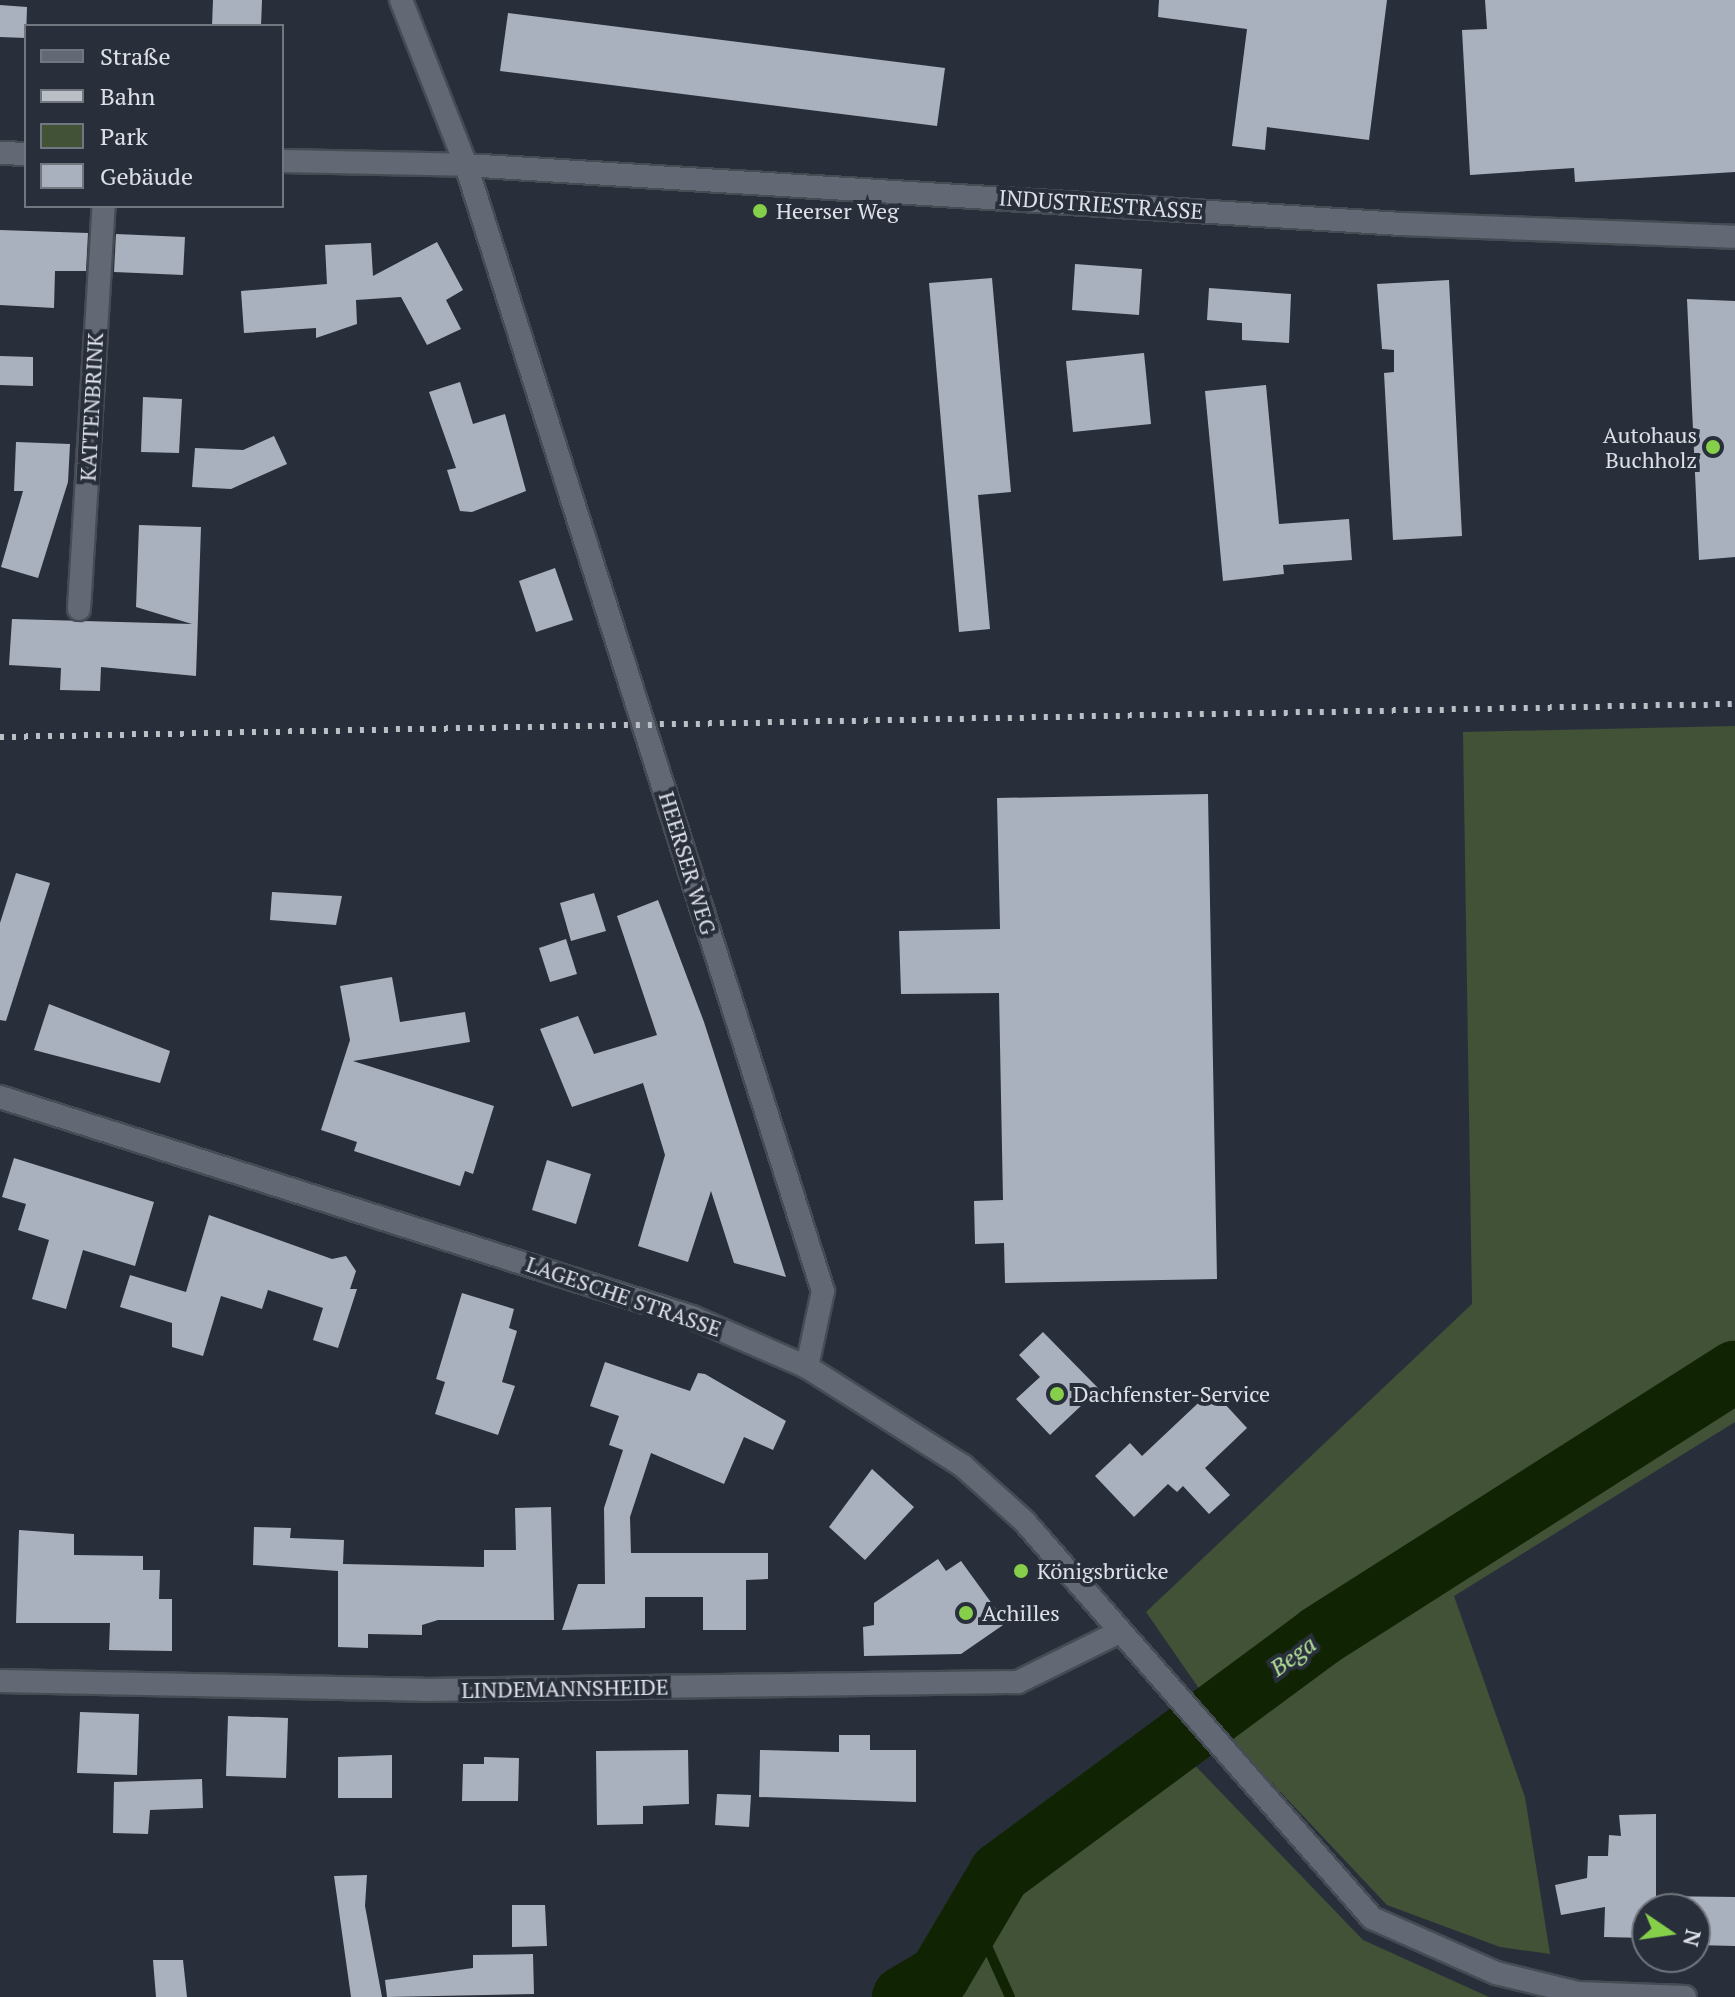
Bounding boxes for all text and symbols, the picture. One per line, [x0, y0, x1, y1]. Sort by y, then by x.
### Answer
legend [24, 24, 284, 208]
text: Straße [100, 40, 171, 72]
text: Bahn [100, 80, 155, 112]
text: Park [100, 120, 148, 152]
text: Gebäude [100, 160, 193, 192]
street label: INDUSTRIESTRASSE [998, 184, 1204, 224]
place label: Heerser Weg [776, 198, 899, 224]
marker: Heerser Weg [751, 202, 769, 220]
street label: KATTENBRINK [74, 332, 108, 482]
place label: Autohaus Buchholz [1603, 421, 1697, 472]
marker: Autohaus Buchholz [1704, 438, 1722, 456]
street label: HEERSER WEG [654, 788, 722, 938]
street label: LAGESCHE STRASSE [523, 1250, 725, 1342]
place label: Dachfenster-Service [1073, 1381, 1270, 1407]
marker: Dachfenster-Service [1048, 1385, 1066, 1403]
place label: Königsbrücke [1037, 1558, 1169, 1584]
marker: Königsbrücke [1012, 1562, 1030, 1580]
place label: Achilles [982, 1600, 1060, 1626]
marker: Achilles [957, 1604, 975, 1622]
water label: Bega [1264, 1630, 1322, 1682]
street label: LINDEMANNSHEIDE [461, 1673, 669, 1703]
north arrow [1631, 1893, 1711, 1973]
text: N [1677, 1927, 1709, 1949]

